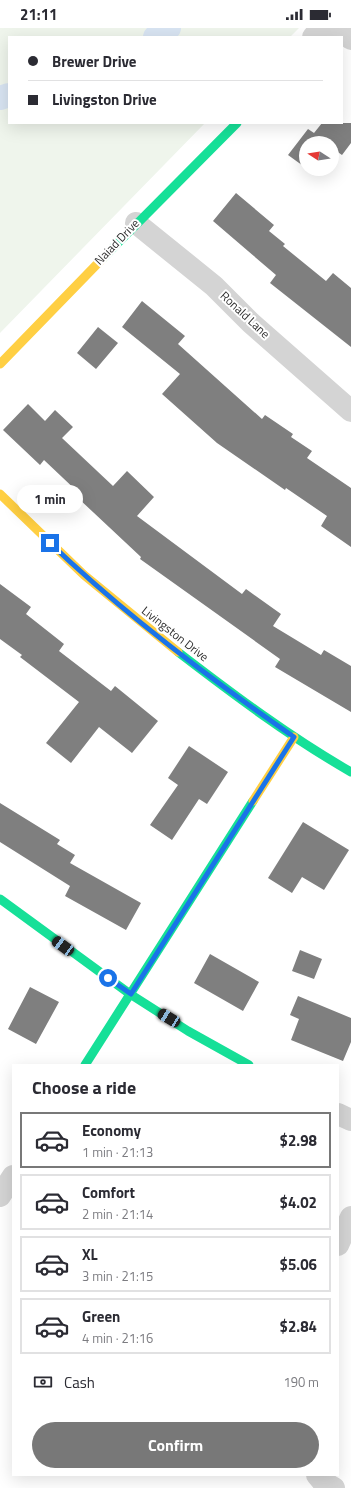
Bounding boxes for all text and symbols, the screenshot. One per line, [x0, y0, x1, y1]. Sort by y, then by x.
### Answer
text: 21:11 [20, 3, 57, 26]
text: Brewer Drive [52, 50, 137, 73]
text: Livingston Drive [52, 88, 157, 111]
north arrow [299, 136, 339, 176]
map controls [299, 136, 339, 176]
street label: Naiad Drive [90, 214, 144, 269]
street label: Ronald Lane [216, 287, 275, 343]
callout: 1 min [17, 485, 83, 513]
text: 1 min [34, 489, 66, 509]
route end [41, 534, 59, 552]
street label: Livingston Drive [138, 601, 213, 666]
car [50, 934, 76, 958]
route start [99, 969, 117, 987]
car [156, 1007, 182, 1029]
text: Choose a ride [32, 1074, 136, 1101]
text: Economy [82, 1119, 141, 1142]
icon: car [34, 1122, 70, 1158]
text: $2.98 [280, 1129, 317, 1152]
text: 1 min · 21:13 [82, 1142, 153, 1162]
text: Comfort [82, 1181, 135, 1204]
icon: car [34, 1184, 70, 1220]
text: $4.02 [280, 1191, 317, 1214]
text: 2 min · 21:14 [82, 1204, 153, 1224]
text: XL [82, 1243, 98, 1266]
icon: car [34, 1246, 70, 1282]
text: $5.06 [280, 1253, 317, 1276]
text: 3 min · 21:15 [82, 1266, 153, 1286]
text: Green [82, 1305, 120, 1328]
icon: car [34, 1308, 70, 1344]
text: $2.84 [280, 1315, 317, 1338]
text: 4 min · 21:16 [82, 1328, 153, 1348]
icon: cash [32, 1371, 54, 1393]
text: Cash [64, 1371, 95, 1394]
text: 190 m [283, 1372, 319, 1392]
button: Confirm [32, 1422, 319, 1468]

